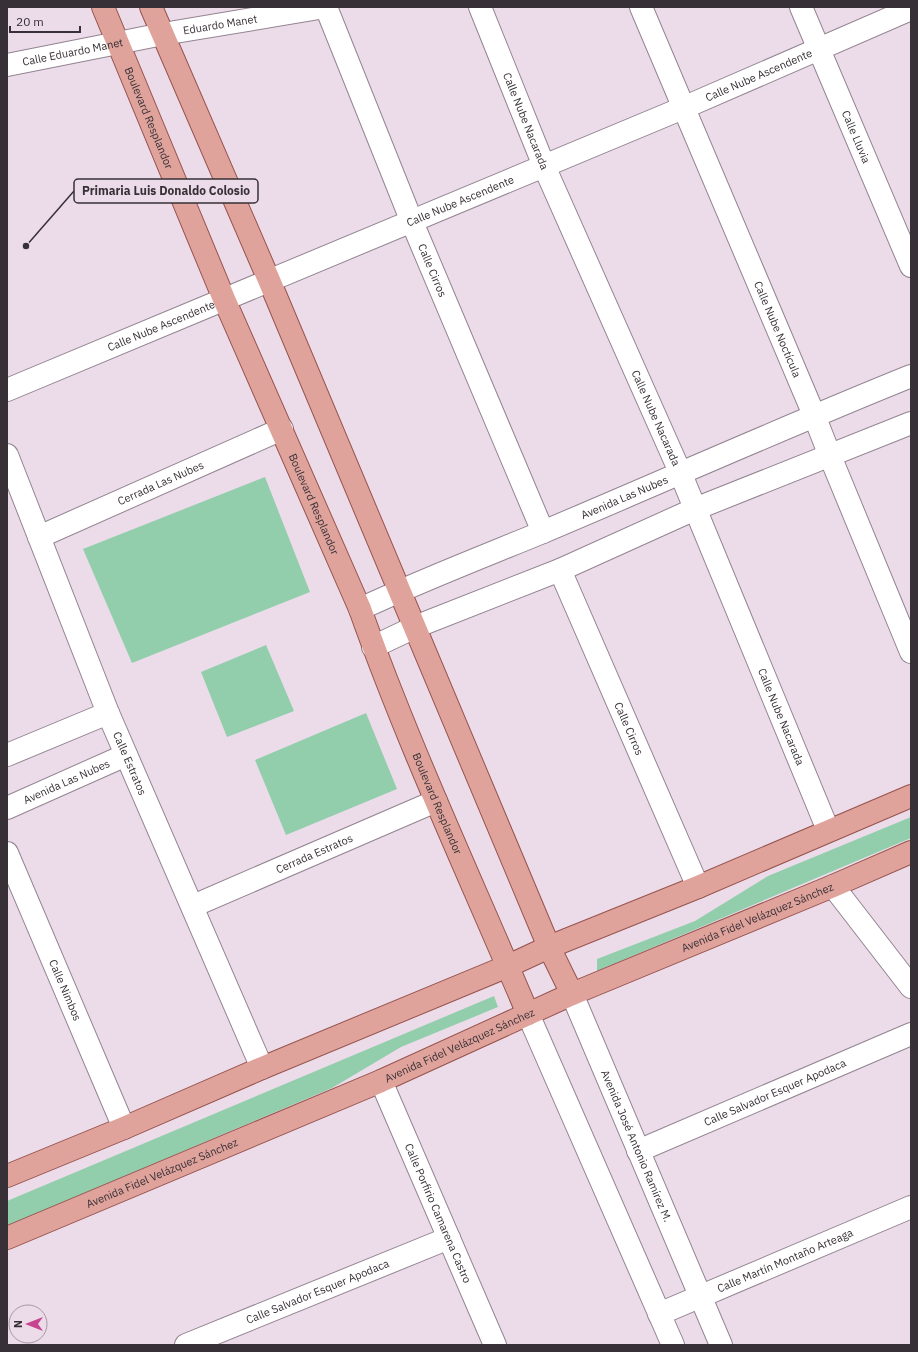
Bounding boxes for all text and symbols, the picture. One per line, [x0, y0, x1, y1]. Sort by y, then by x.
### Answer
scale bar [10, 8, 80, 34]
street label: Eduardo Manet [182, 11, 258, 38]
text: 20 m [16, 14, 44, 29]
street label: Calle Eduardo Manet [21, 35, 124, 69]
street label: Calle Nube Ascendente [703, 46, 814, 104]
street label: Boulevard Resplandor [122, 65, 176, 171]
street label: Calle Nube Nacarada [500, 70, 552, 172]
street label: Calle Lluvia [839, 108, 874, 165]
street label: Calle Nube Ascendente [404, 172, 516, 230]
callout: Primaria Luis Donaldo Colosio [74, 179, 258, 203]
text: Primaria Luis Donaldo Colosio [82, 183, 250, 198]
street label: Calle Cirros [415, 242, 450, 299]
street label: Calle Nube Noctícula [751, 279, 804, 380]
street label: Calle Nube Ascendente [105, 297, 217, 354]
street label: Calle Nube Nacarada [628, 368, 683, 468]
street label: Boulevard Resplandor [286, 451, 342, 557]
street label: Cerrada Las Nubes [115, 458, 206, 508]
street label: Avenida Las Nubes [579, 472, 670, 522]
street label: Calle Nube Nacarada [755, 666, 807, 767]
street label: Calle Cirros [611, 700, 647, 757]
street label: Calle Estratos [110, 729, 150, 797]
street label: Boulevard Resplandor [410, 751, 465, 857]
street label: Avenida Las Nubes [21, 756, 112, 807]
street label: Cerrada Estratos [274, 831, 355, 876]
street label: Avenida Fidel Velázquez Sánchez [679, 880, 835, 955]
street label: Calle Nimbos [46, 957, 85, 1023]
street label: Avenida Fidel Velázquez Sánchez [382, 1005, 537, 1085]
street label: Calle Salvador Esquer Apodaca [702, 1056, 848, 1129]
street label: Avenida José Antonio Ramírez M. [598, 1068, 675, 1224]
street label: Avenida Fidel Velázquez Sánchez [84, 1135, 240, 1211]
street label: Calle Porfirio Camarena Castro [402, 1141, 474, 1285]
street label: Calle Martín Montaño Arteaga [715, 1225, 855, 1296]
street label: Calle Salvador Esquer Apodaca [244, 1256, 391, 1327]
north arrow [8, 1304, 48, 1344]
text: N [11, 1320, 25, 1328]

